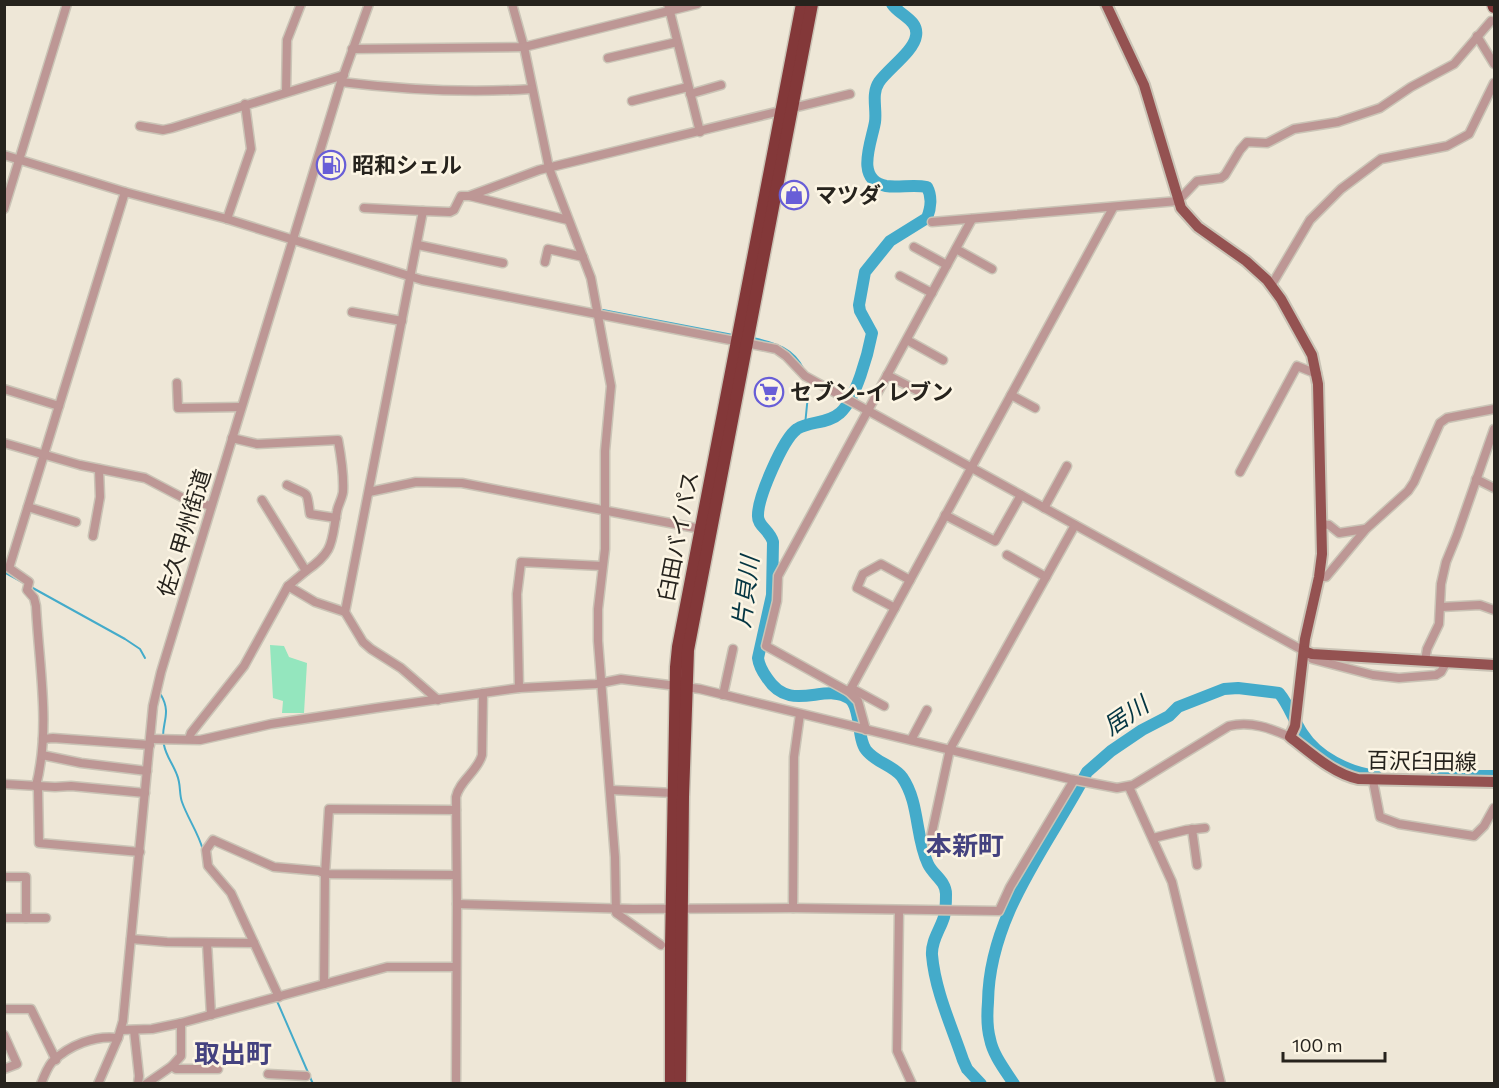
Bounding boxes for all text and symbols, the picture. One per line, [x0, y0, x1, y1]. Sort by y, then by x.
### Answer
fuel station icon: 昭和シェル [315, 149, 347, 181]
place label: 昭和シェル [352, 151, 462, 178]
shop icon: マツダ [778, 179, 810, 211]
place label: マツダ [815, 181, 881, 208]
supermarket icon: セブン-イレブン [753, 376, 785, 408]
place label: セブン-イレブン [790, 378, 953, 405]
street label: 佐久甲州街道 [151, 466, 216, 600]
street label: 臼田バイパス [652, 469, 703, 603]
water label: 片貝川 [726, 551, 764, 629]
water label: 居川 [1097, 688, 1156, 740]
street label: 百沢臼田線 [1367, 746, 1477, 775]
district label: 本新町 [926, 829, 1004, 860]
scale bar [1283, 1025, 1385, 1063]
text: 100 m [1292, 1034, 1342, 1056]
district label: 取出町 [194, 1037, 272, 1068]

